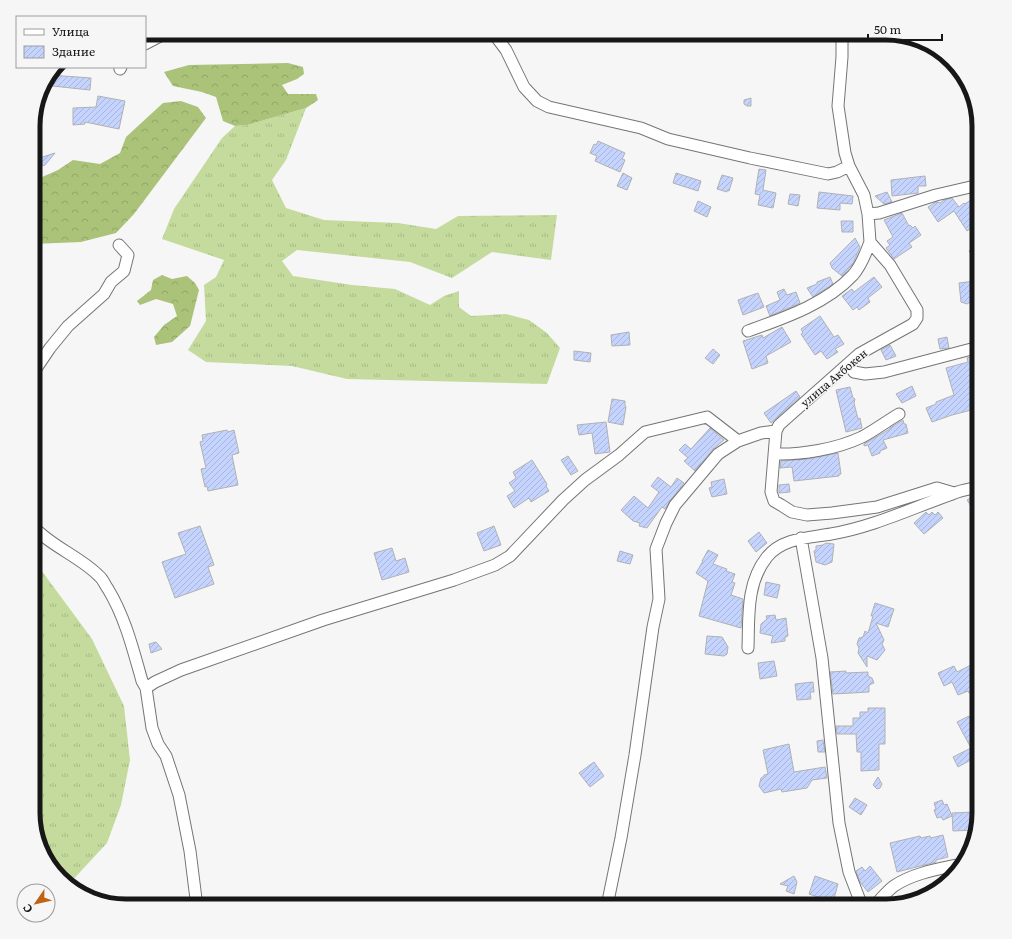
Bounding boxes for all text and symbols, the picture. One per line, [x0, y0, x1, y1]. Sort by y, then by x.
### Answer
legend [16, 16, 146, 68]
scale bar [868, 16, 942, 42]
text: 50 m [874, 20, 901, 38]
text: Улица [52, 22, 90, 40]
text: Здание [52, 42, 95, 60]
street label: улица Акбокен [797, 345, 870, 410]
north arrow [16, 883, 56, 923]
text: С [18, 901, 36, 917]

